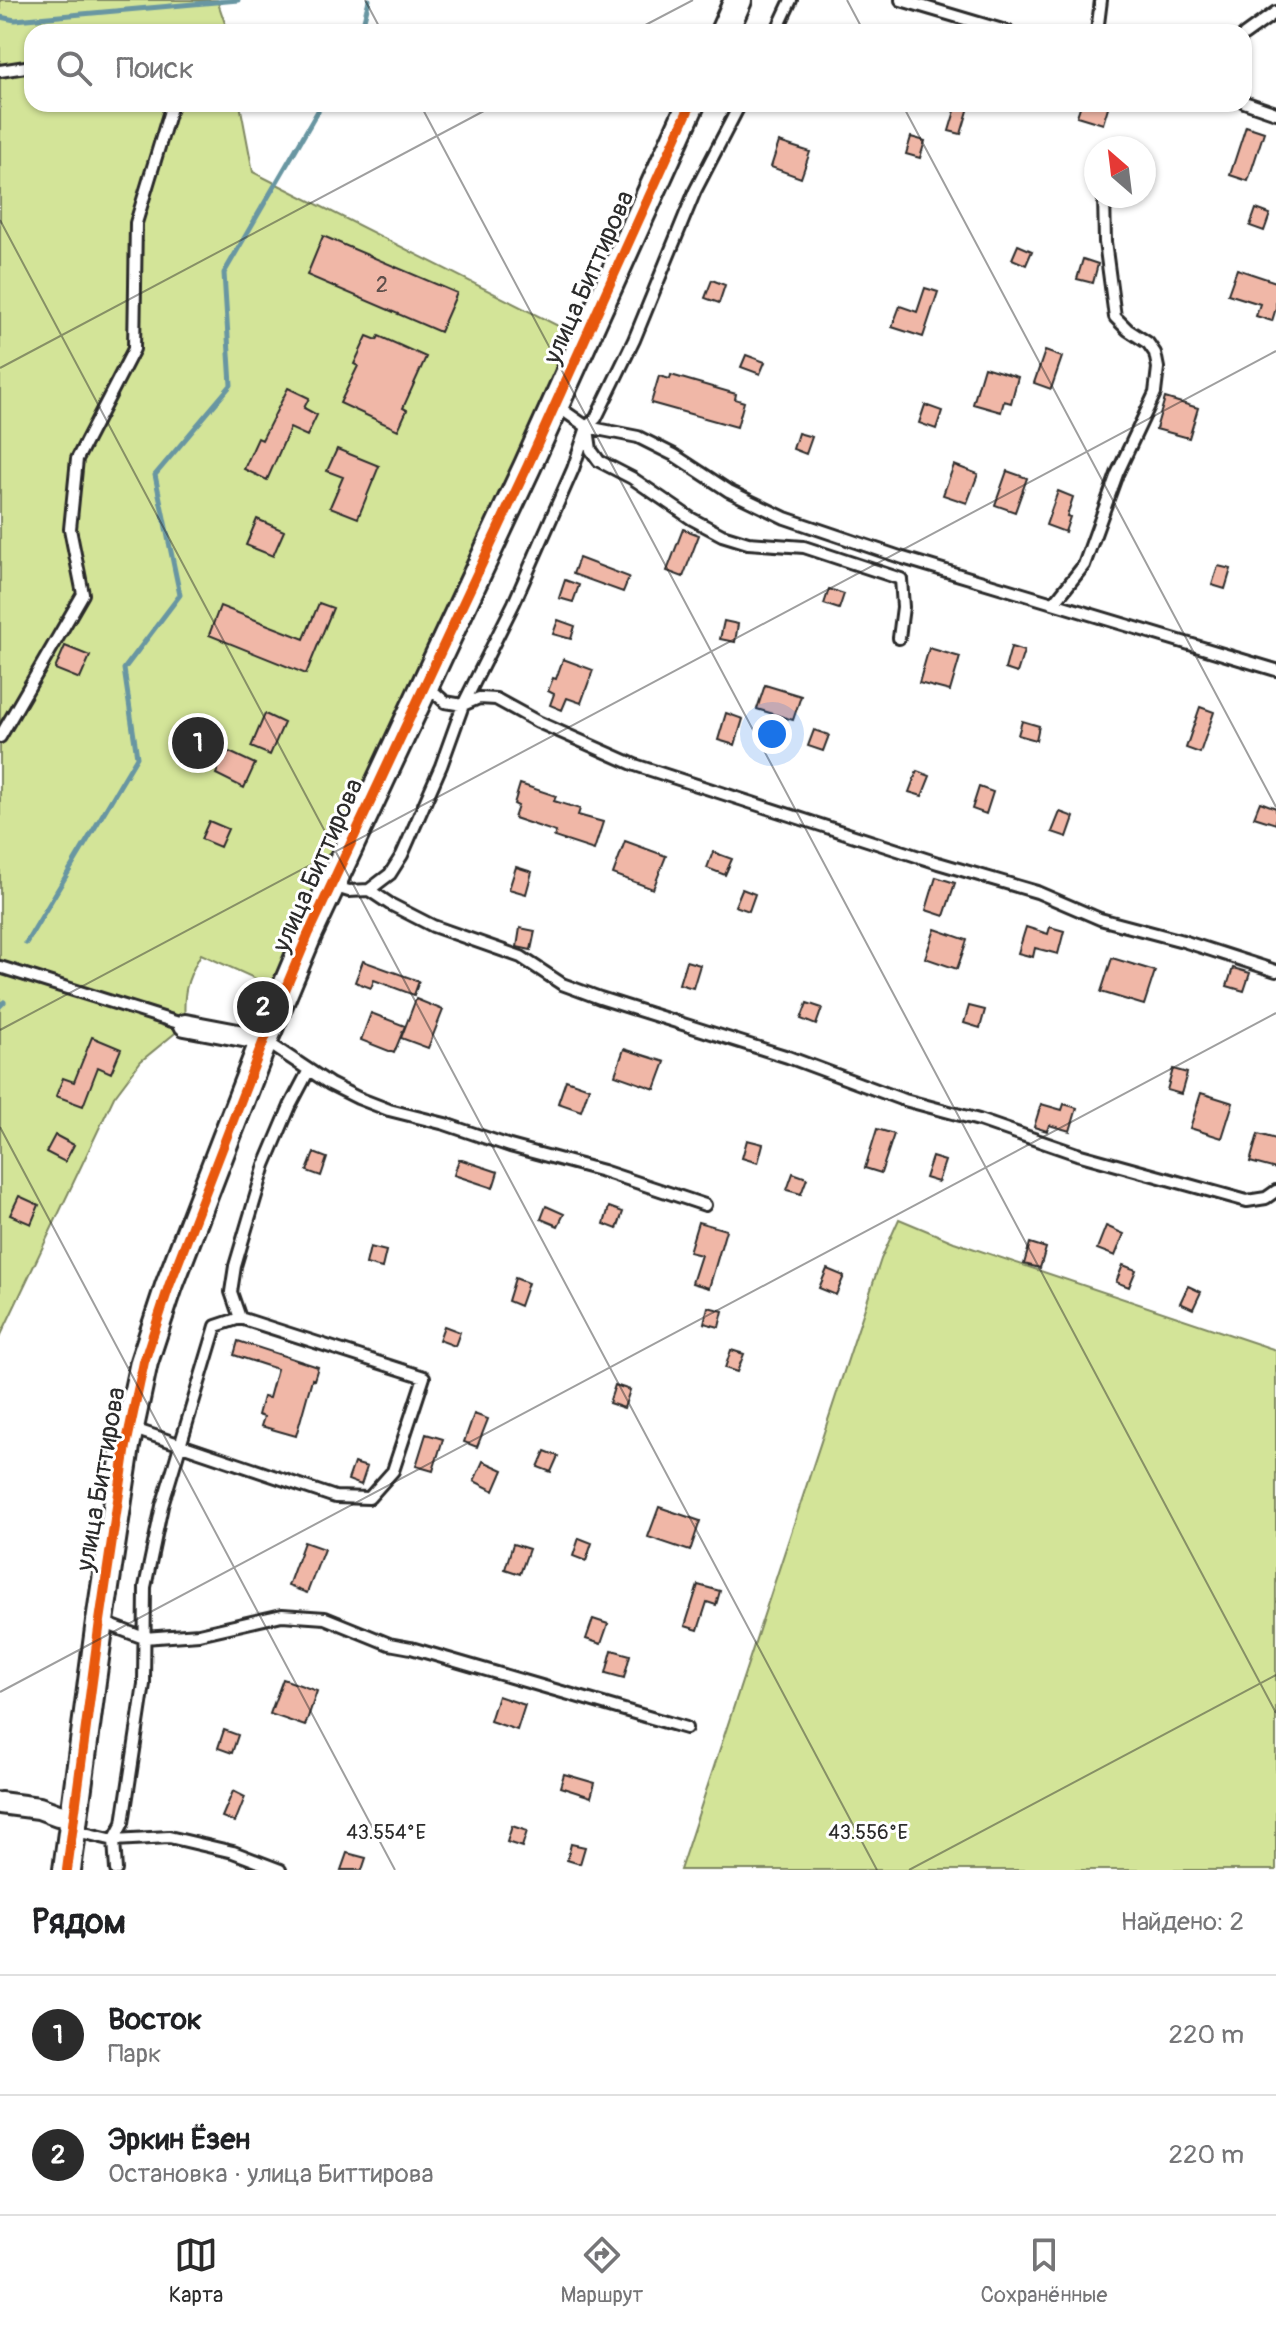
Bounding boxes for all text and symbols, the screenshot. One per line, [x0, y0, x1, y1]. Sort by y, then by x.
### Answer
search box [24, 24, 1252, 112]
icon: search [52, 46, 96, 90]
text: Поиск [116, 50, 194, 87]
north arrow [1084, 136, 1156, 208]
street label: улица Биттирова [536, 186, 641, 370]
house number: 2 [376, 271, 388, 299]
pin: 1 [172, 713, 224, 773]
your location [752, 714, 792, 754]
street label: улица Биттирова [265, 774, 370, 958]
pin: 2 [237, 977, 289, 1037]
street label: улица Биттирова [69, 1385, 133, 1575]
text: 43.554°E [346, 1820, 426, 1845]
text: 43.556°E [828, 1820, 908, 1845]
text: Рядом [32, 1901, 126, 1944]
text: Найдено: 2 [1120, 1906, 1244, 1938]
text: Восток [108, 2001, 202, 2038]
text: 1 [53, 2019, 63, 2051]
text: 220 m [1168, 2019, 1244, 2051]
text: Парк [108, 2038, 161, 2070]
text: Эркин Ёзен [108, 2121, 250, 2158]
text: 2 [51, 2139, 65, 2171]
text: 220 m [1168, 2139, 1244, 2171]
text: Остановка · улица Биттирова [108, 2158, 434, 2190]
tab: Карта [169, 2233, 223, 2309]
tab: Маршрут [560, 2233, 643, 2309]
tab: Сохранённые [981, 2233, 1107, 2309]

